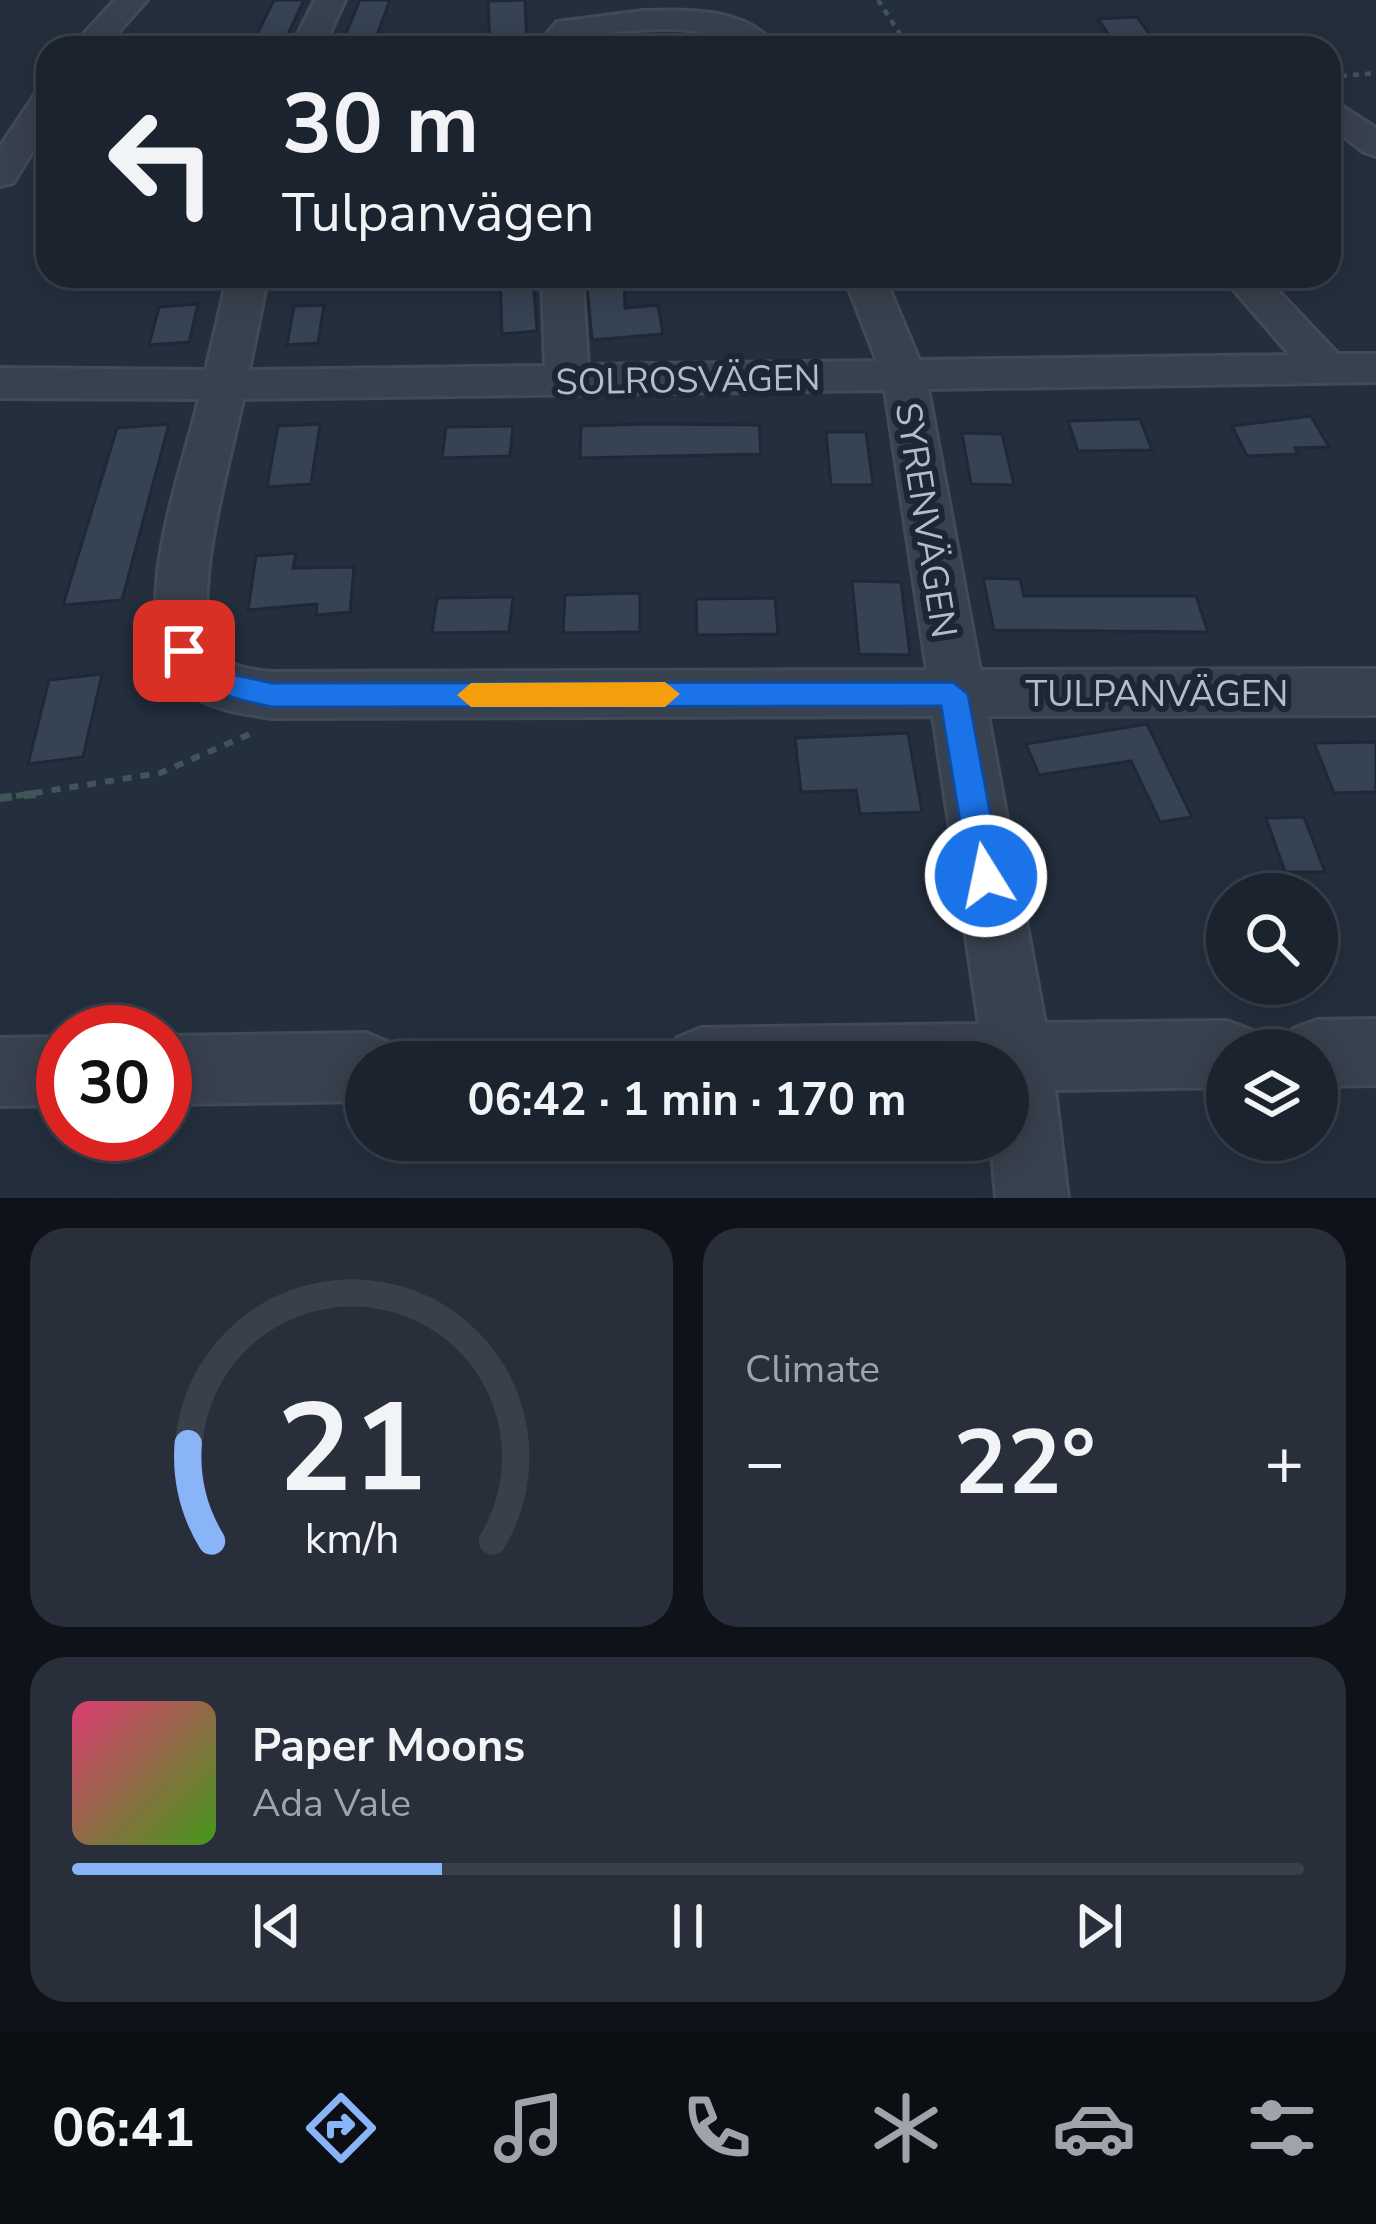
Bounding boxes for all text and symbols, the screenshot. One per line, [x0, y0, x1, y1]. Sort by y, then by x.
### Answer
text: 30 m [282, 67, 479, 182]
icon: left [84, 84, 240, 240]
text: Tulpanvägen [282, 176, 594, 250]
street label: SOLROSVÄGEN [555, 354, 821, 407]
street label: SYRENVÄGEN [883, 399, 968, 641]
pin [133, 600, 235, 702]
icon: arrive [151, 618, 217, 684]
street label: TULPANVÄGEN [1026, 670, 1288, 719]
position arrow [923, 813, 1049, 939]
map controls [1206, 873, 1338, 1161]
button: search [1206, 873, 1338, 1005]
speed limit sign: 30 [36, 1005, 192, 1161]
button: layers [1206, 1029, 1338, 1161]
text: 06:42 · 1 min · 170 m [467, 1070, 907, 1131]
text: Climate [745, 1343, 880, 1396]
text: 21 [277, 1364, 426, 1534]
text: 22° [953, 1402, 1096, 1525]
text: − [745, 1418, 785, 1508]
text: + [1264, 1418, 1304, 1508]
text: km/h [304, 1509, 399, 1567]
text: Paper Moons [252, 1716, 525, 1777]
text: Ada Vale [252, 1777, 411, 1830]
icon: previous [244, 1893, 310, 1959]
icon: pause [655, 1893, 721, 1959]
icon: next [1066, 1893, 1132, 1959]
icon: directions [299, 2086, 383, 2170]
icon: music [487, 2086, 571, 2170]
icon: phone [675, 2086, 759, 2170]
icon: climate [864, 2086, 948, 2170]
icon: car [1052, 2086, 1136, 2170]
icon: filters [1240, 2086, 1324, 2170]
text: 06:41 [52, 2091, 195, 2165]

